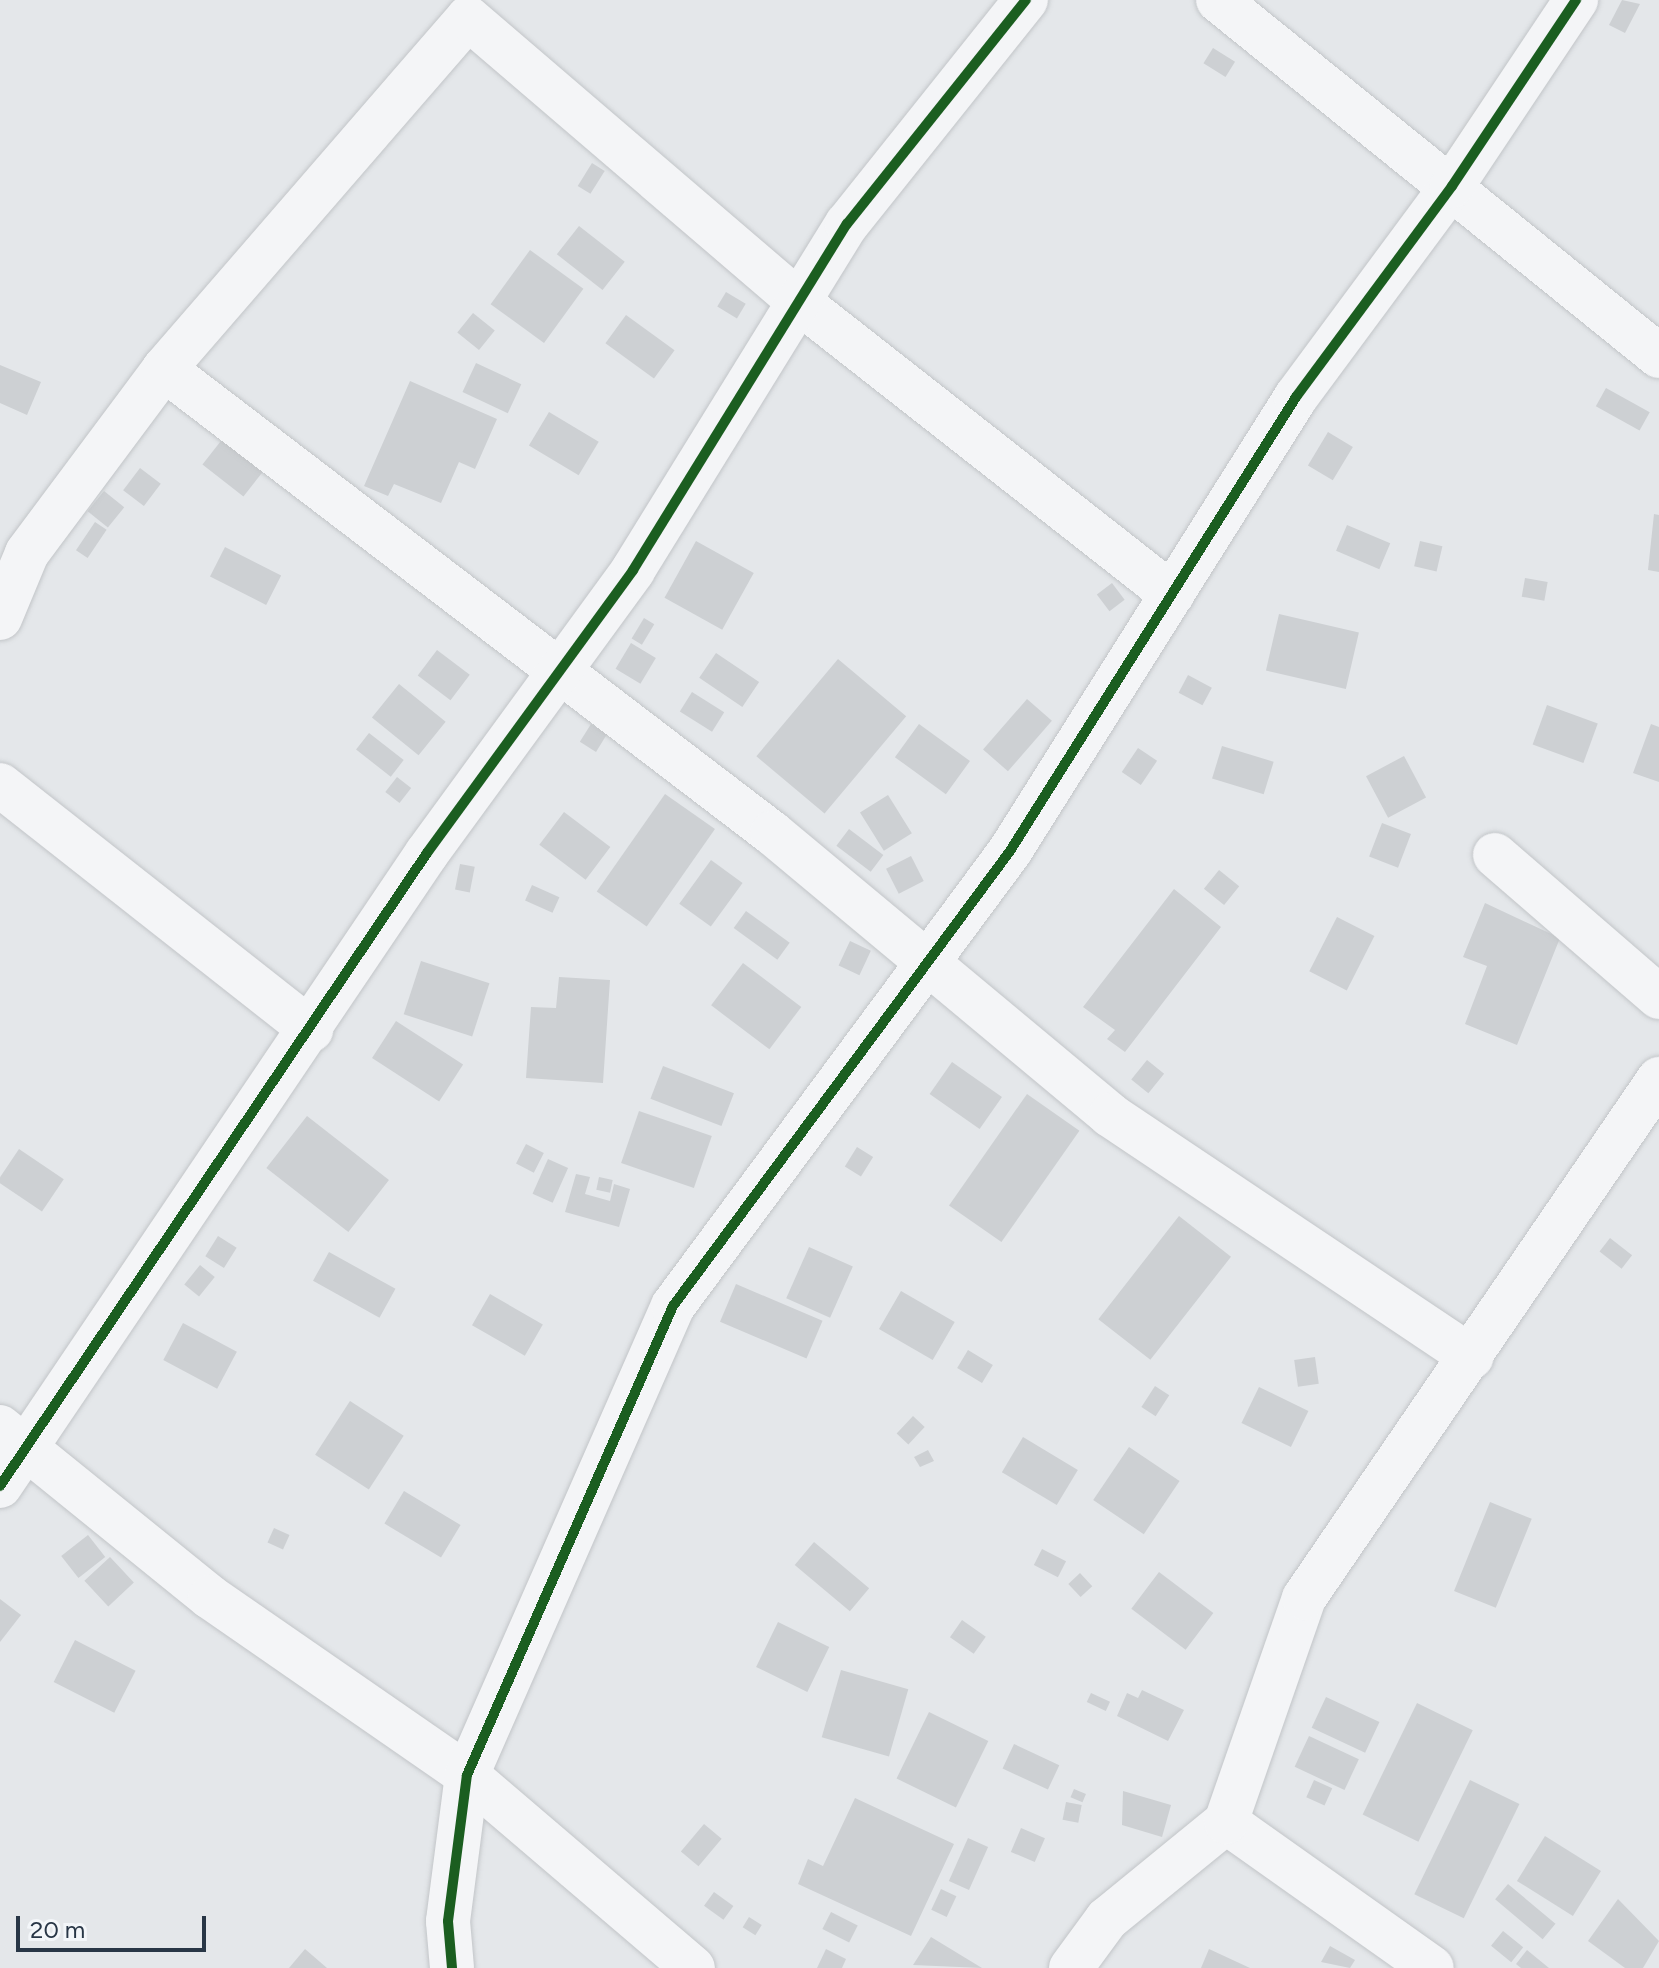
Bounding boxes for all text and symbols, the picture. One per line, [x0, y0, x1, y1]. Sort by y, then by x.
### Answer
scale bar [20, 1900, 210, 1950]
text: 20 m [30, 1915, 85, 1944]

